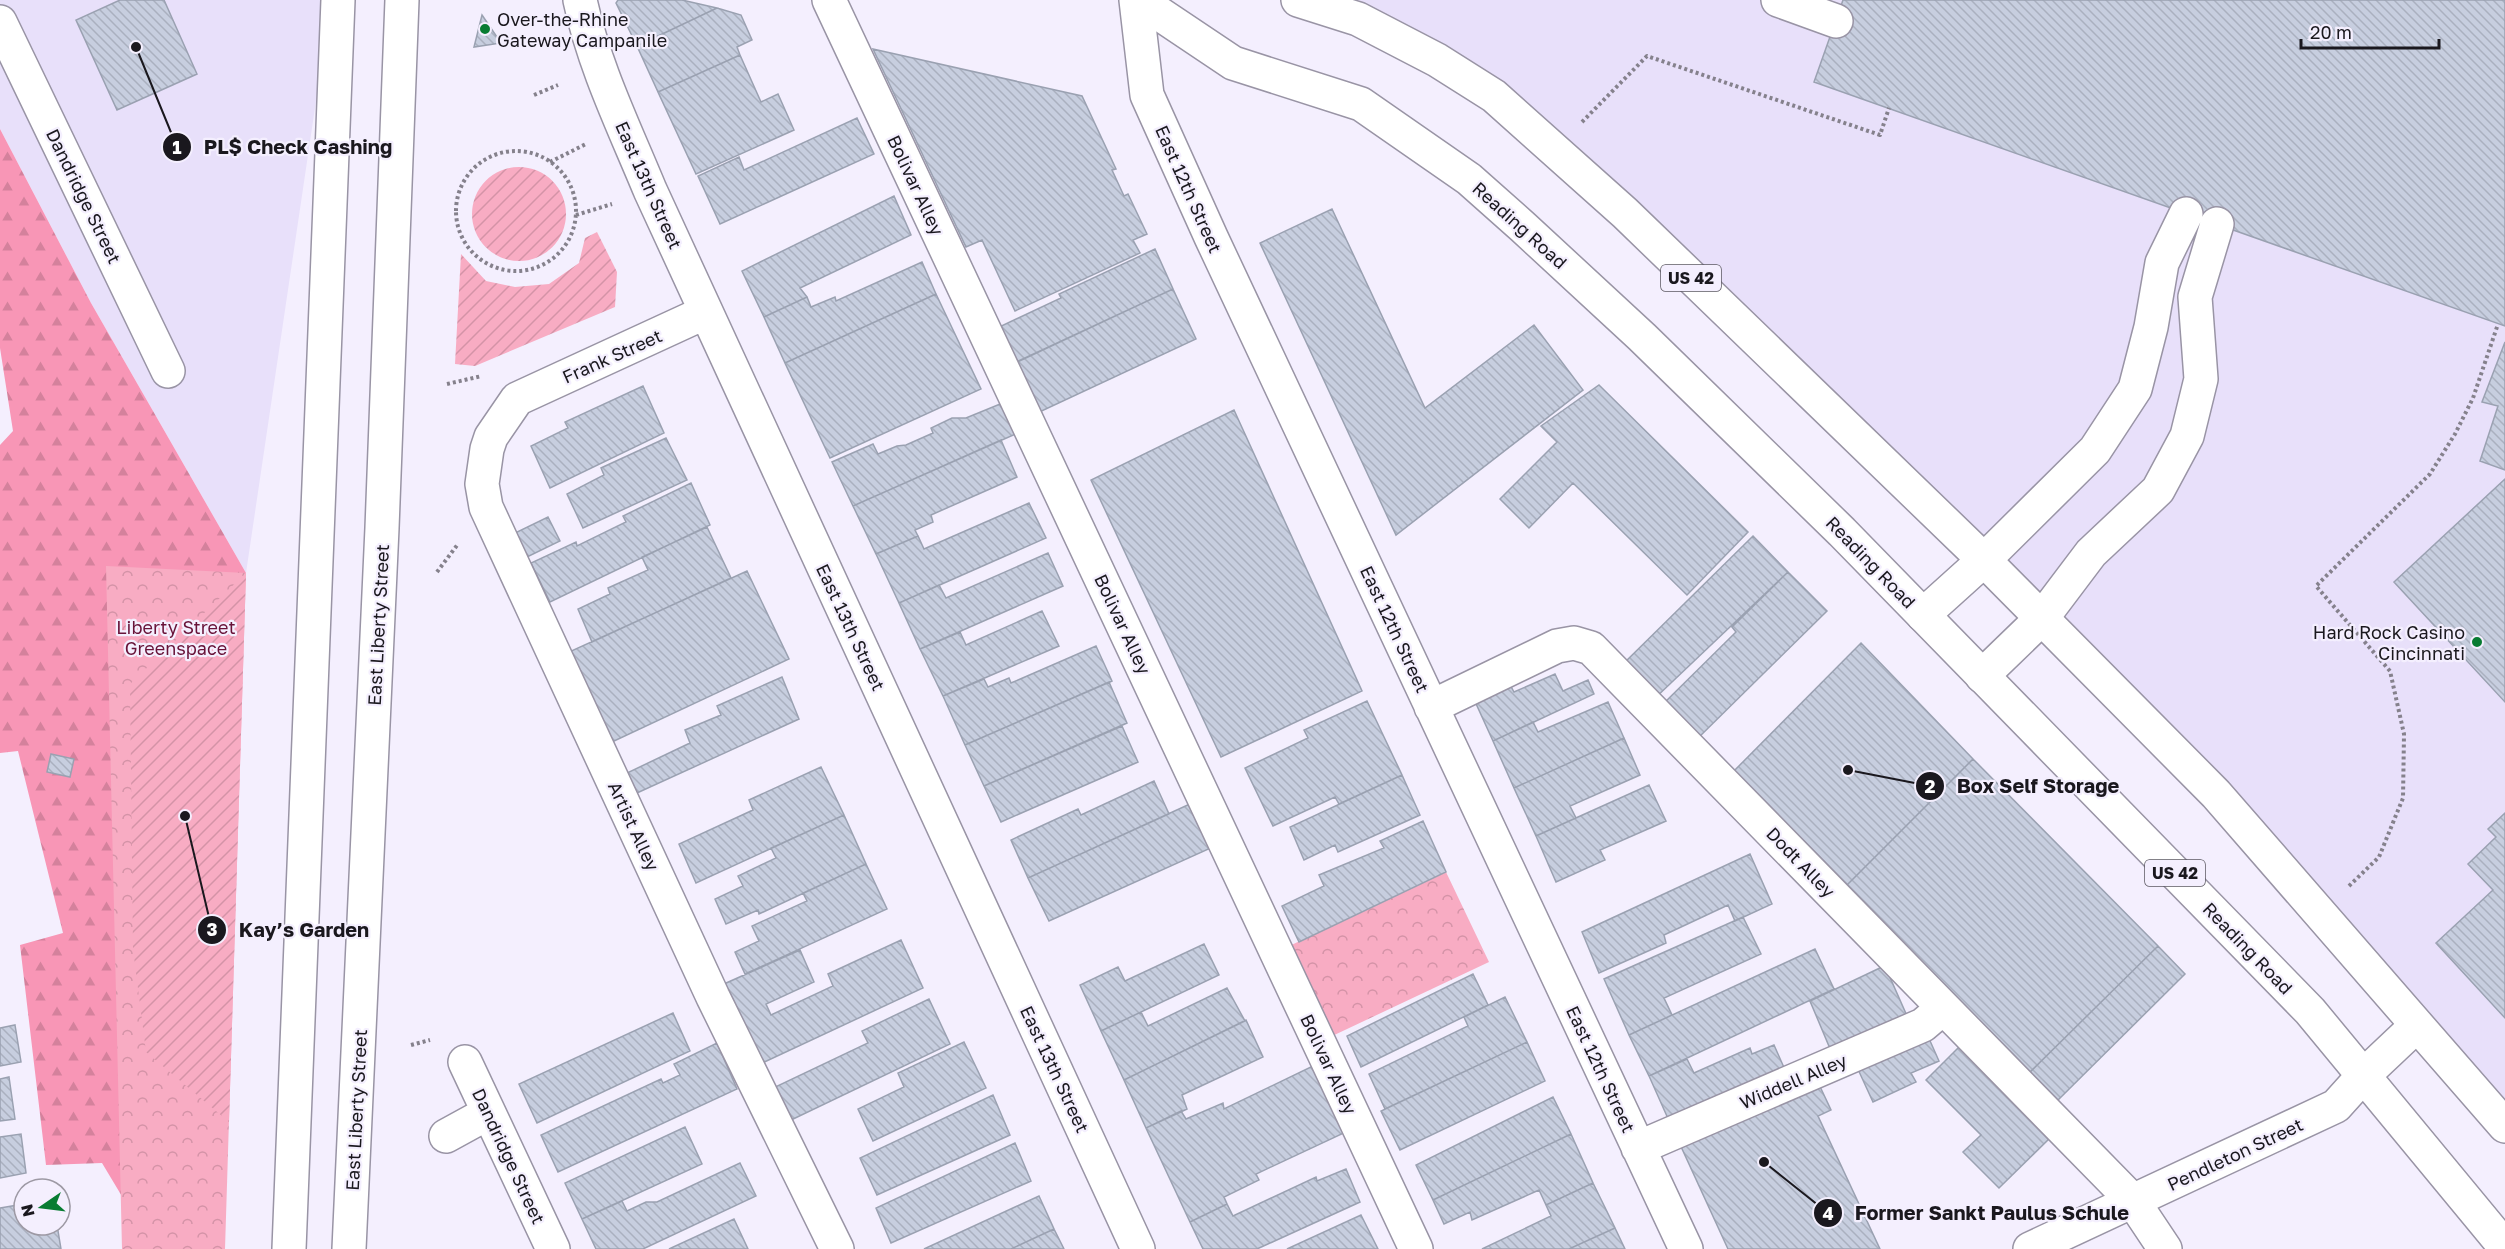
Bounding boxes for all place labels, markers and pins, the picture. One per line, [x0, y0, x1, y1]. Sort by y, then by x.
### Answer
place label: Over-the-Rhine Gateway Campanile [497, 8, 667, 51]
marker: Over-the-Rhine Gateway Campanile [478, 22, 492, 36]
callout: PL$ Check Cashing [162, 128, 404, 166]
place label: Hard Rock Casino Cincinnati [2313, 621, 2465, 664]
marker: Hard Rock Casino Cincinnati [2470, 635, 2484, 649]
callout: Box Self Storage [1915, 767, 2132, 805]
callout: Kay’s Garden [197, 911, 382, 949]
callout: Former Sankt Paulus Schule [1813, 1194, 2141, 1232]

